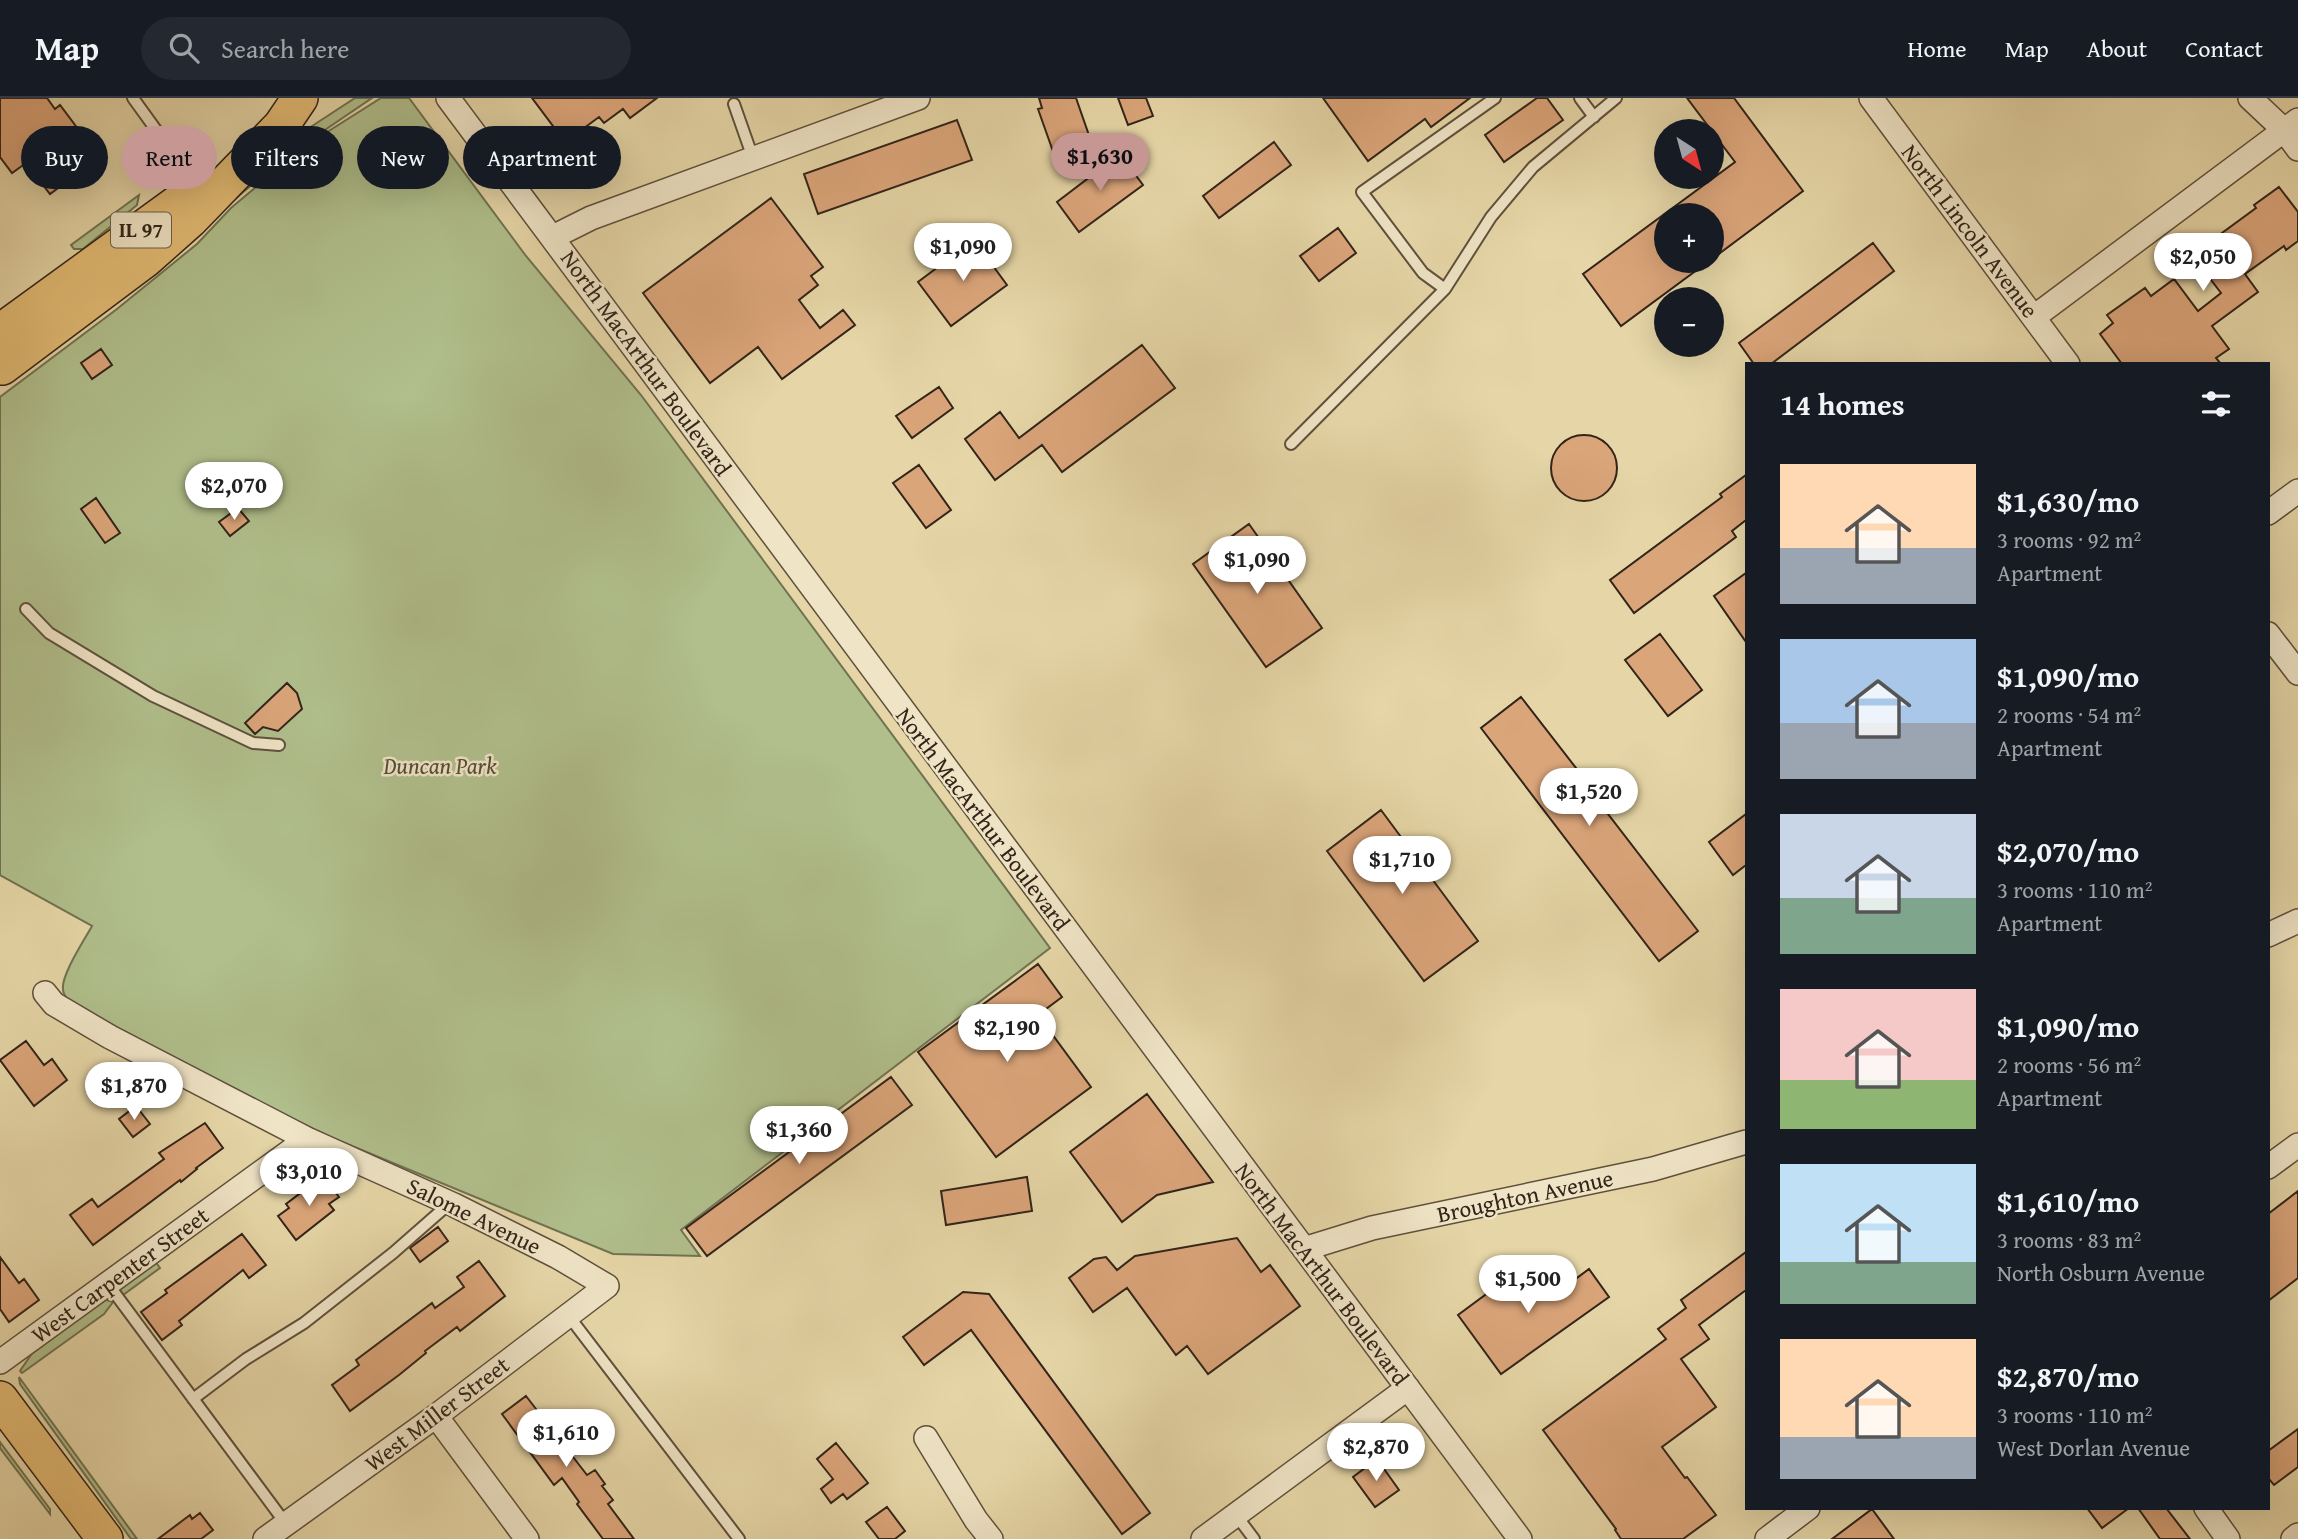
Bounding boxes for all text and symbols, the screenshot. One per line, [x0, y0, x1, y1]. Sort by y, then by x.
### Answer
search box [141, 17, 631, 80]
text: Map [35, 24, 99, 72]
icon: search [165, 29, 203, 67]
text: Search here [221, 29, 349, 68]
text: Home [1908, 31, 1967, 66]
text: Map [2005, 31, 2049, 66]
text: About [2087, 31, 2147, 66]
text: Contact [2185, 31, 2263, 66]
north arrow [1654, 119, 1724, 189]
map controls [1654, 119, 1724, 357]
chip: Buy [21, 126, 108, 189]
chip: Rent [122, 126, 217, 189]
chip: Filters [231, 126, 343, 189]
chip: New [357, 126, 449, 189]
chip: Apartment [463, 126, 621, 189]
pin: $1,630 [1043, 134, 1157, 193]
street label: North Lincoln Avenue [1894, 137, 2047, 324]
text: $1,630 [1067, 139, 1133, 172]
button: + [1654, 203, 1724, 273]
road number: IL 97 [111, 212, 171, 248]
pin: $1,090 [906, 223, 1020, 283]
text: $1,090 [930, 229, 996, 262]
pin: $2,050 [2146, 234, 2260, 293]
text: $2,050 [2170, 239, 2236, 272]
street label: North MacArthur Boulevard [553, 243, 740, 483]
button: − [1654, 287, 1724, 357]
text: 14 homes [1780, 382, 1905, 426]
icon: filters [2197, 385, 2235, 423]
pin: $2,070 [177, 462, 291, 522]
text: $2,070 [201, 468, 267, 501]
text: $1,630/mo [1997, 479, 2139, 523]
icon: home [1836, 492, 1920, 576]
text: 3 rooms · 92 m² [1997, 523, 2141, 556]
pin: $1,090 [1200, 536, 1314, 596]
text: $1,090 [1224, 542, 1290, 575]
text: Apartment [1997, 556, 2102, 589]
text: $1,090/mo [1997, 654, 2139, 698]
icon: home [1836, 667, 1920, 751]
text: 2 rooms · 54 m² [1997, 698, 2141, 731]
street label: North MacArthur Boulevard [888, 700, 1079, 938]
text: Apartment [1997, 731, 2102, 764]
park label: Duncan Park [382, 749, 497, 782]
pin: $1,520 [1532, 768, 1646, 828]
text: $1,520 [1556, 774, 1622, 807]
text: $2,070/mo [1997, 829, 2139, 873]
pin: $1,710 [1345, 836, 1459, 896]
text: $1,710 [1369, 842, 1435, 875]
icon: home [1836, 842, 1920, 926]
text: 3 rooms · 110 m² [1997, 873, 2152, 906]
text: Apartment [1997, 906, 2102, 939]
pin: $2,190 [950, 1004, 1064, 1064]
text: $1,090/mo [1997, 1004, 2139, 1048]
text: $2,190 [974, 1010, 1040, 1043]
icon: home [1836, 1017, 1920, 1101]
text: 2 rooms · 56 m² [1997, 1048, 2141, 1081]
pin: $1,870 [77, 1062, 191, 1122]
text: $1,870 [101, 1068, 167, 1101]
text: Apartment [1997, 1081, 2102, 1114]
pin: $1,360 [742, 1107, 856, 1166]
text: $1,360 [766, 1112, 832, 1145]
pin: $3,010 [252, 1148, 366, 1208]
text: $3,010 [276, 1154, 342, 1187]
street label: North MacArthur Boulevard [1227, 1155, 1418, 1393]
street label: Broughton Avenue [1434, 1161, 1616, 1230]
street label: Salome Avenue [402, 1169, 547, 1262]
text: $1,610/mo [1997, 1179, 2139, 1223]
icon: home [1836, 1192, 1920, 1276]
street label: West Carpenter Street [24, 1199, 215, 1350]
text: 3 rooms · 83 m² [1997, 1223, 2141, 1256]
pin: $1,500 [1471, 1256, 1585, 1315]
text: North Osburn Avenue [1997, 1256, 2205, 1289]
text: $1,500 [1495, 1261, 1561, 1294]
street label: West Miller Street [357, 1348, 516, 1479]
text: $2,870/mo [1997, 1354, 2139, 1398]
icon: home [1836, 1367, 1920, 1451]
text: 3 rooms · 110 m² [1997, 1398, 2152, 1431]
pin: $1,610 [509, 1410, 623, 1469]
text: $1,610 [533, 1415, 599, 1448]
pin: $2,870 [1319, 1424, 1433, 1483]
text: $2,870 [1343, 1429, 1409, 1462]
text: West Dorlan Avenue [1997, 1431, 2190, 1464]

